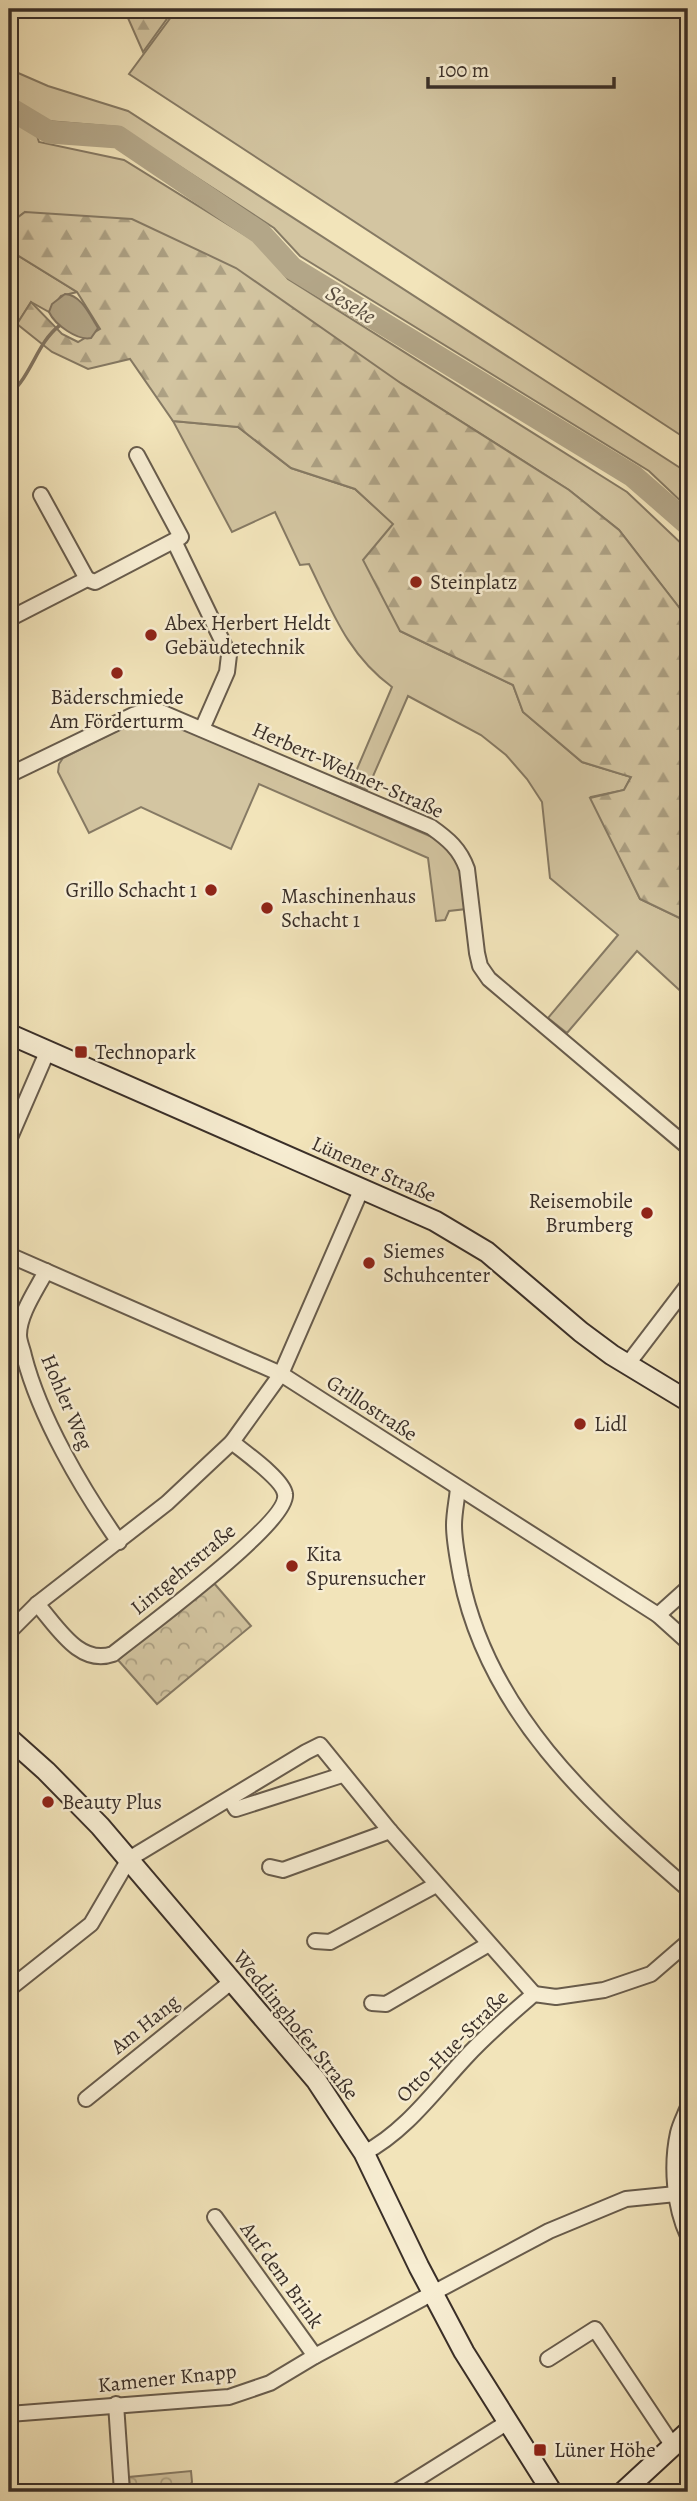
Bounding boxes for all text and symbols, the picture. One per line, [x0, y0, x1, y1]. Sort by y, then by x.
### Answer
scale bar [428, 46, 613, 90]
text: 100 m [438, 56, 489, 84]
water label: Seseke [320, 277, 382, 332]
place label: Steinplatz [430, 568, 518, 596]
marker: Steinplatz [408, 574, 424, 590]
place label: Abex Herbert Heldt Gebäudetechnik [164, 609, 331, 661]
marker: Abex Herbert Heldt Gebäudetechnik [143, 627, 159, 643]
marker: Bäderschmiede Am Förderturm [109, 665, 125, 681]
place label: Bäderschmiede Am Förderturm [49, 683, 184, 735]
street label: Herbert-Wehner-Straße [248, 715, 448, 825]
place label: Grillo Schacht 1 [66, 876, 197, 904]
marker: Grillo Schacht 1 [203, 882, 219, 898]
place label: Maschinenhaus Schacht 1 [281, 882, 416, 934]
marker: Maschinenhaus Schacht 1 [259, 900, 275, 916]
place label: Technopark [95, 1038, 197, 1066]
marker: Technopark [73, 1044, 89, 1060]
street label: Lünener Straße [307, 1129, 441, 1209]
place label: Reisemobile Brumberg [529, 1187, 633, 1239]
marker: Reisemobile Brumberg [639, 1205, 655, 1221]
place label: Siemes Schuhcenter [383, 1237, 490, 1289]
marker: Siemes Schuhcenter [361, 1255, 377, 1271]
street label: Hohler Weg [34, 1350, 100, 1455]
street label: Grillostraße [321, 1368, 423, 1448]
place label: Lidl [594, 1410, 627, 1438]
marker: Lidl [572, 1416, 588, 1432]
street label: Lintgehrstraße [125, 1517, 241, 1621]
place label: Kita Spurensucher [306, 1540, 426, 1592]
marker: Kita Spurensucher [284, 1558, 300, 1574]
place label: Beauty Plus [62, 1788, 162, 1816]
marker: Beauty Plus [40, 1794, 56, 1810]
street label: Weddinghofer Straße [226, 1943, 365, 2106]
street label: Otto-Hue-Straße [390, 1984, 514, 2108]
street label: Am Hang [104, 1987, 186, 2061]
street label: Auf dem Brink [233, 2215, 330, 2334]
street label: Kamener Knapp [96, 2357, 238, 2399]
place label: Lüner Höhe [554, 2436, 656, 2464]
marker: Lüner Höhe [532, 2442, 548, 2458]

